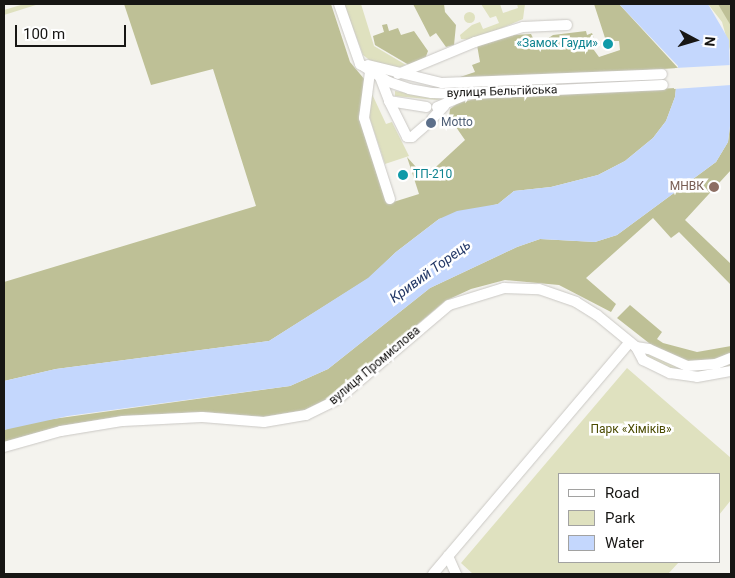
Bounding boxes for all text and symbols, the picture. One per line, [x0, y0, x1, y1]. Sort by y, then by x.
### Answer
scale bar [18, 15, 129, 47]
north arrow [670, 15, 720, 65]
text: 100 m [23, 25, 65, 43]
text: N [701, 36, 718, 47]
place label: «Замок Гауди» [516, 37, 598, 51]
marker: «Замок Гауди» [602, 38, 614, 50]
street label: вулиця Бельгійська [446, 83, 558, 101]
place label: Motto [441, 116, 473, 130]
marker: Motto [425, 117, 437, 129]
place label: ТП-210 [413, 168, 452, 182]
marker: ТП-210 [397, 169, 409, 181]
place label: МНВК [670, 180, 704, 194]
marker: МНВК [708, 181, 720, 193]
water label: Кривий Торець [386, 236, 474, 306]
street label: вулиця Промислова [327, 324, 423, 408]
park label: Парк «Хіміків» [590, 423, 672, 437]
legend [558, 473, 720, 563]
text: Road [605, 484, 639, 502]
text: Park [605, 509, 635, 527]
text: Water [605, 534, 644, 552]

